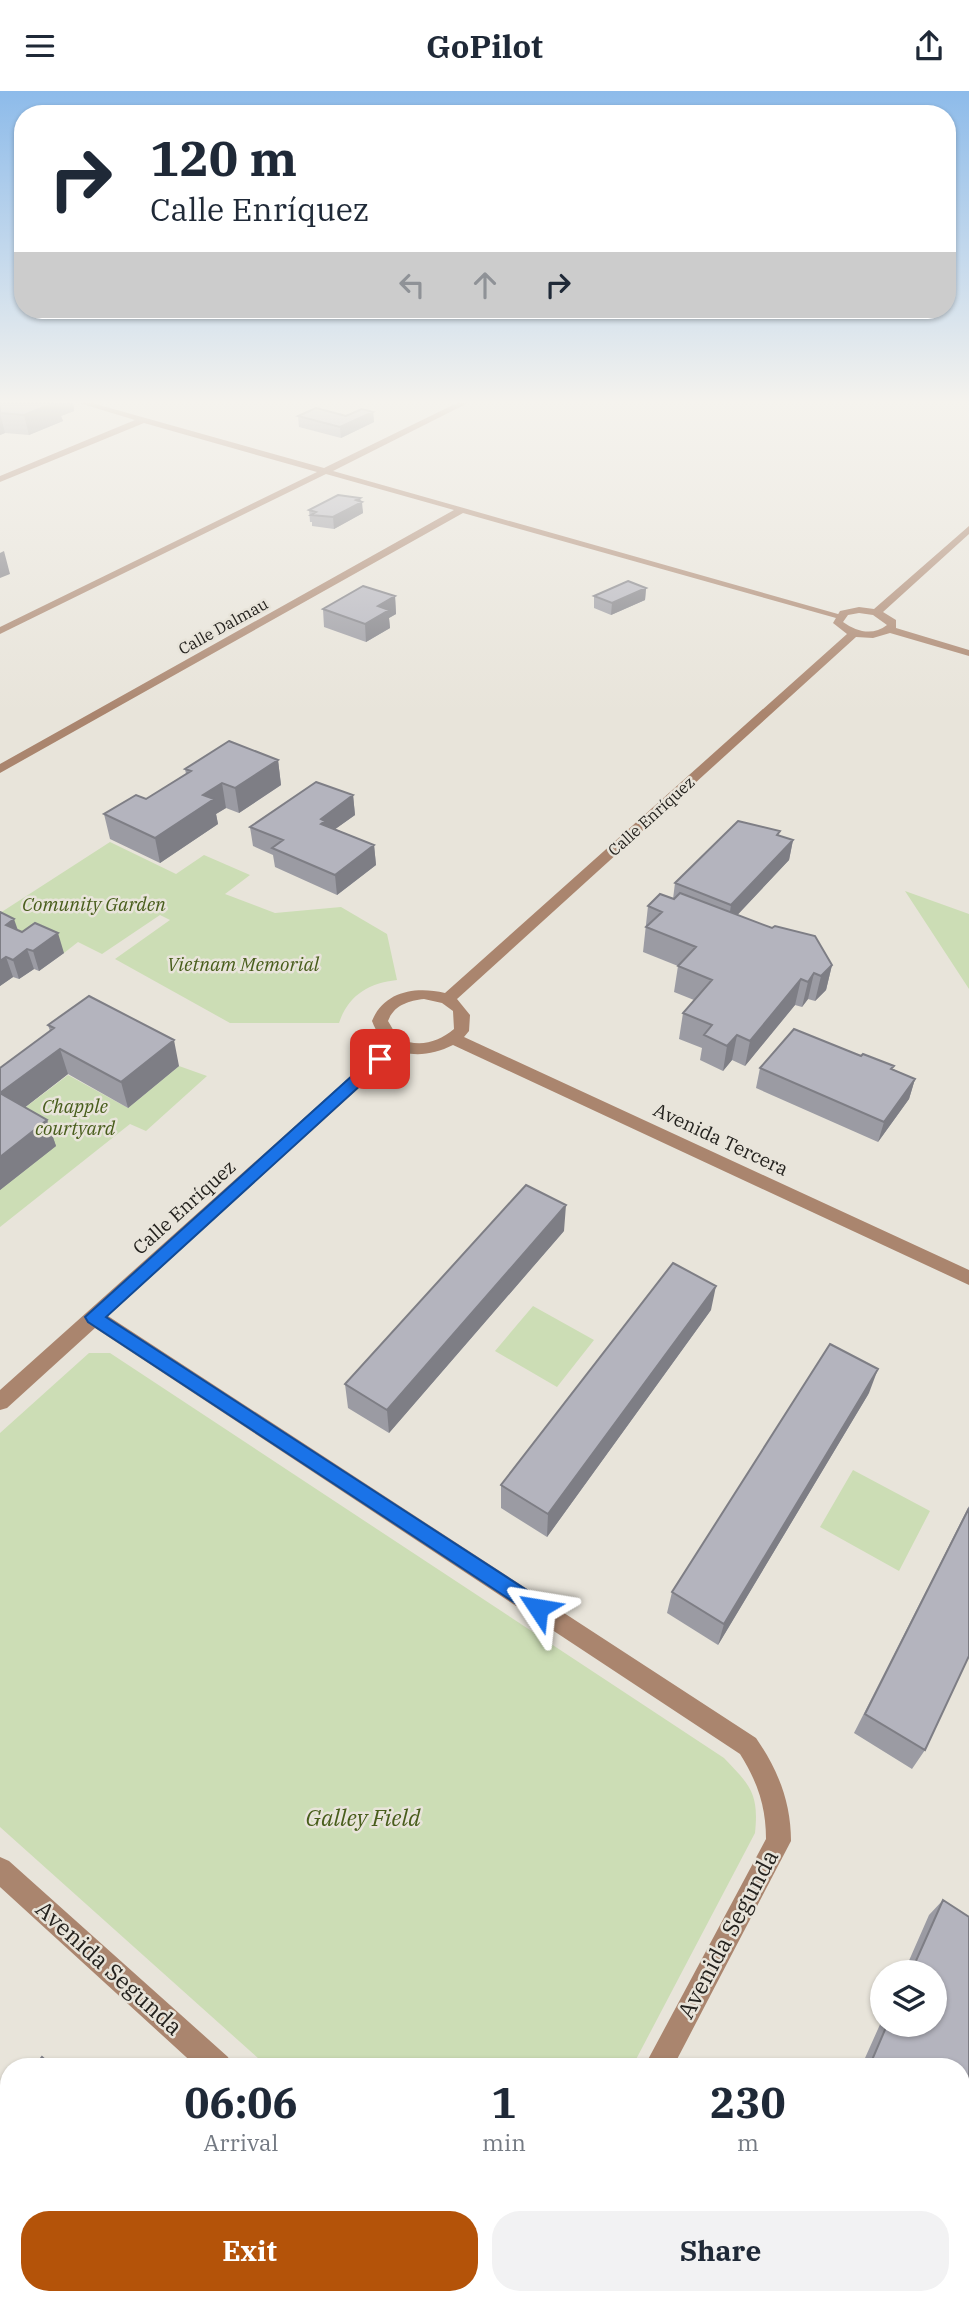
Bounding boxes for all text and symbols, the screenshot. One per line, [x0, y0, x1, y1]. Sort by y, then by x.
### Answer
text: GoPilot [426, 25, 543, 67]
icon: menu [21, 27, 59, 65]
icon: share [910, 27, 948, 65]
text: 120 m [150, 126, 297, 189]
icon: right [35, 133, 126, 224]
text: Calle Enríquez [150, 188, 369, 230]
icon: left [393, 266, 431, 304]
icon: ahead [466, 266, 504, 304]
icon: right [539, 266, 577, 304]
street label: Calle Dalmau [175, 593, 271, 659]
street label: Calle Enríquez [604, 772, 698, 860]
park label: Comunity Garden [22, 892, 166, 916]
park label: Vietnam Memorial [167, 952, 320, 976]
pin [350, 1029, 410, 1089]
icon: arrive [361, 1040, 399, 1078]
park label: Chapple courtyard [35, 1094, 116, 1140]
street label: Avenida Tercera [650, 1097, 792, 1181]
street label: Calle Enríquez [128, 1155, 240, 1259]
position arrow [501, 1571, 575, 1645]
park label: Galley Field [305, 1802, 421, 1832]
street label: Avenida Segunda [670, 1844, 784, 2023]
street label: Avenida Segunda [30, 1893, 189, 2041]
map controls [870, 1960, 947, 2037]
button: layers [870, 1960, 947, 2037]
text: 06:06 [184, 2075, 298, 2130]
text: 1 [491, 2075, 517, 2130]
text: 230 [710, 2075, 786, 2130]
text: Arrival [204, 2127, 278, 2157]
text: min [482, 2127, 526, 2157]
text: m [737, 2127, 759, 2157]
button: Exit [21, 2211, 478, 2291]
button: Share [492, 2211, 949, 2291]

